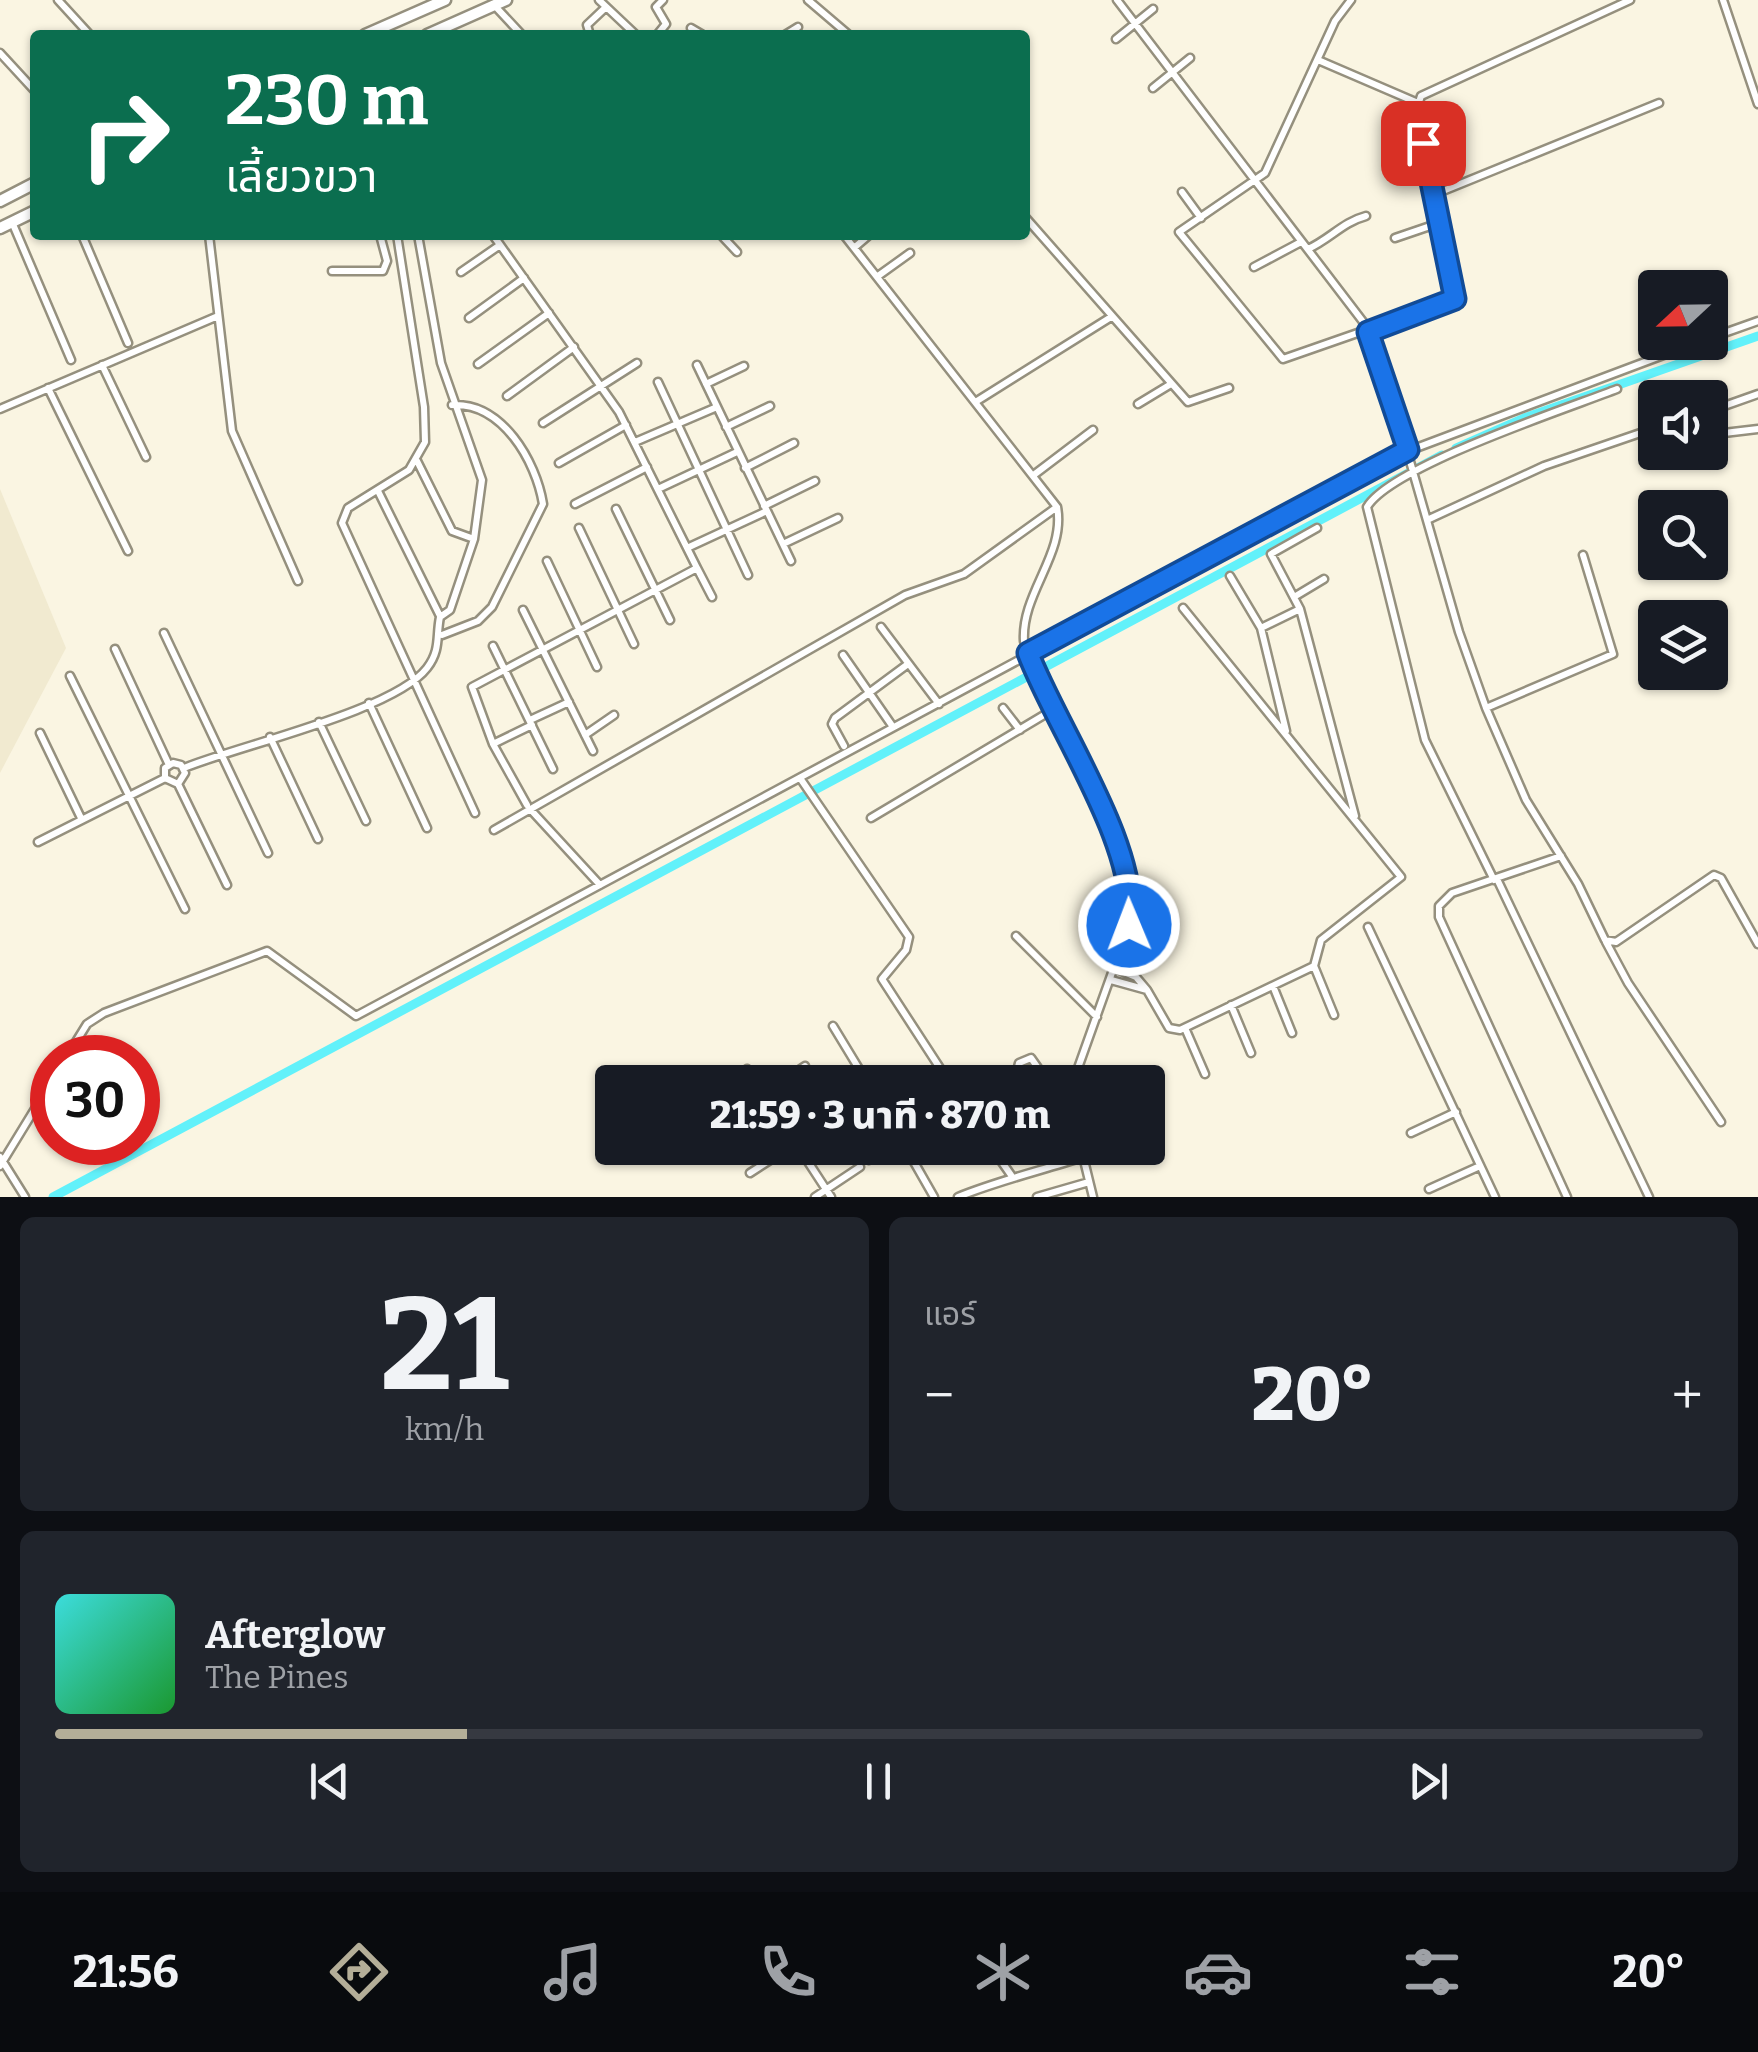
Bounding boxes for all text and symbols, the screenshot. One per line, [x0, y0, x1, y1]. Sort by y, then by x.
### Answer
text: 230 m [225, 59, 429, 143]
icon: right [60, 70, 190, 200]
pin [1381, 101, 1466, 186]
icon: arrive [1396, 116, 1451, 171]
text: เลี้ยวขวา [225, 150, 377, 204]
north arrow [1638, 270, 1728, 360]
map controls [1638, 270, 1728, 690]
button: sound [1638, 380, 1728, 470]
button: search [1638, 490, 1728, 580]
button: layers [1638, 600, 1728, 690]
position arrow [1077, 873, 1181, 977]
speed limit sign: 30 [30, 1035, 160, 1165]
text: 21:59 · 3 นาที · 870 m [710, 1092, 1050, 1138]
text: 21 [380, 1267, 509, 1423]
text: แอร์ [924, 1295, 976, 1333]
text: 20° [1252, 1350, 1374, 1440]
text: − [924, 1363, 954, 1429]
text: + [1672, 1363, 1703, 1429]
text: km/h [405, 1410, 484, 1448]
text: Afterglow [205, 1612, 385, 1658]
text: The Pines [205, 1658, 349, 1696]
icon: previous [302, 1754, 357, 1809]
icon: pause [851, 1754, 906, 1809]
icon: next [1401, 1754, 1456, 1809]
icon: directions [324, 1937, 394, 2007]
icon: music [538, 1937, 608, 2007]
icon: phone [753, 1937, 823, 2007]
icon: climate [968, 1937, 1038, 2007]
icon: car [1183, 1937, 1253, 2007]
icon: filters [1397, 1937, 1467, 2007]
text: 21:56 [72, 1945, 179, 1999]
text: 20° [1612, 1945, 1686, 1999]

